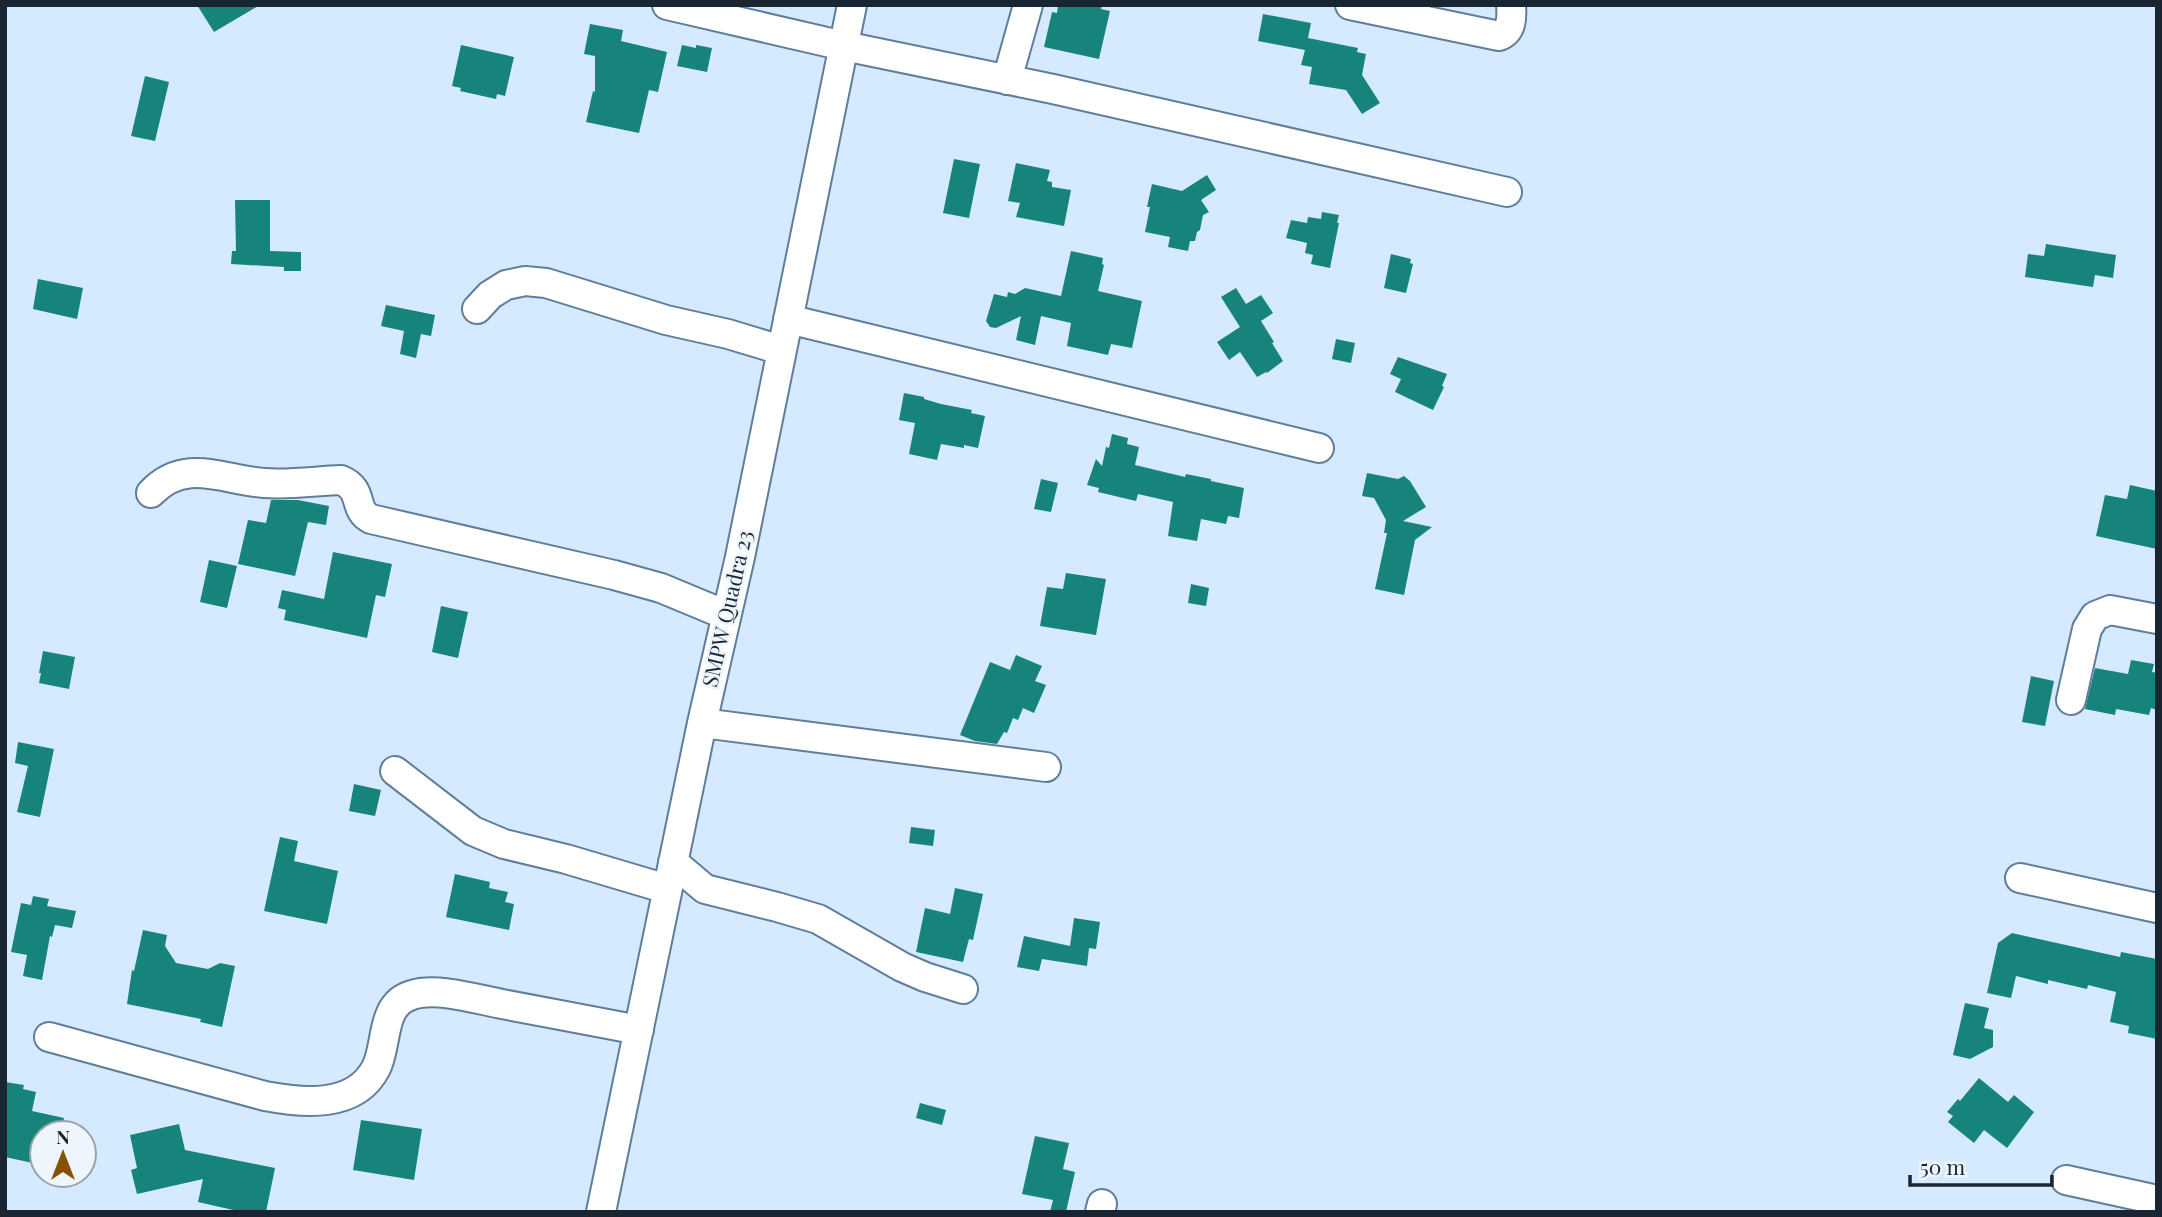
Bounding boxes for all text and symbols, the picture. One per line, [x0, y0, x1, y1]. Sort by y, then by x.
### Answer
street label: SMPW Quadra 23 [694, 527, 758, 690]
north arrow [28, 1119, 98, 1189]
text: N [56, 1123, 70, 1149]
scale bar [1910, 1144, 2052, 1188]
text: 50 m [1920, 1152, 1966, 1180]

